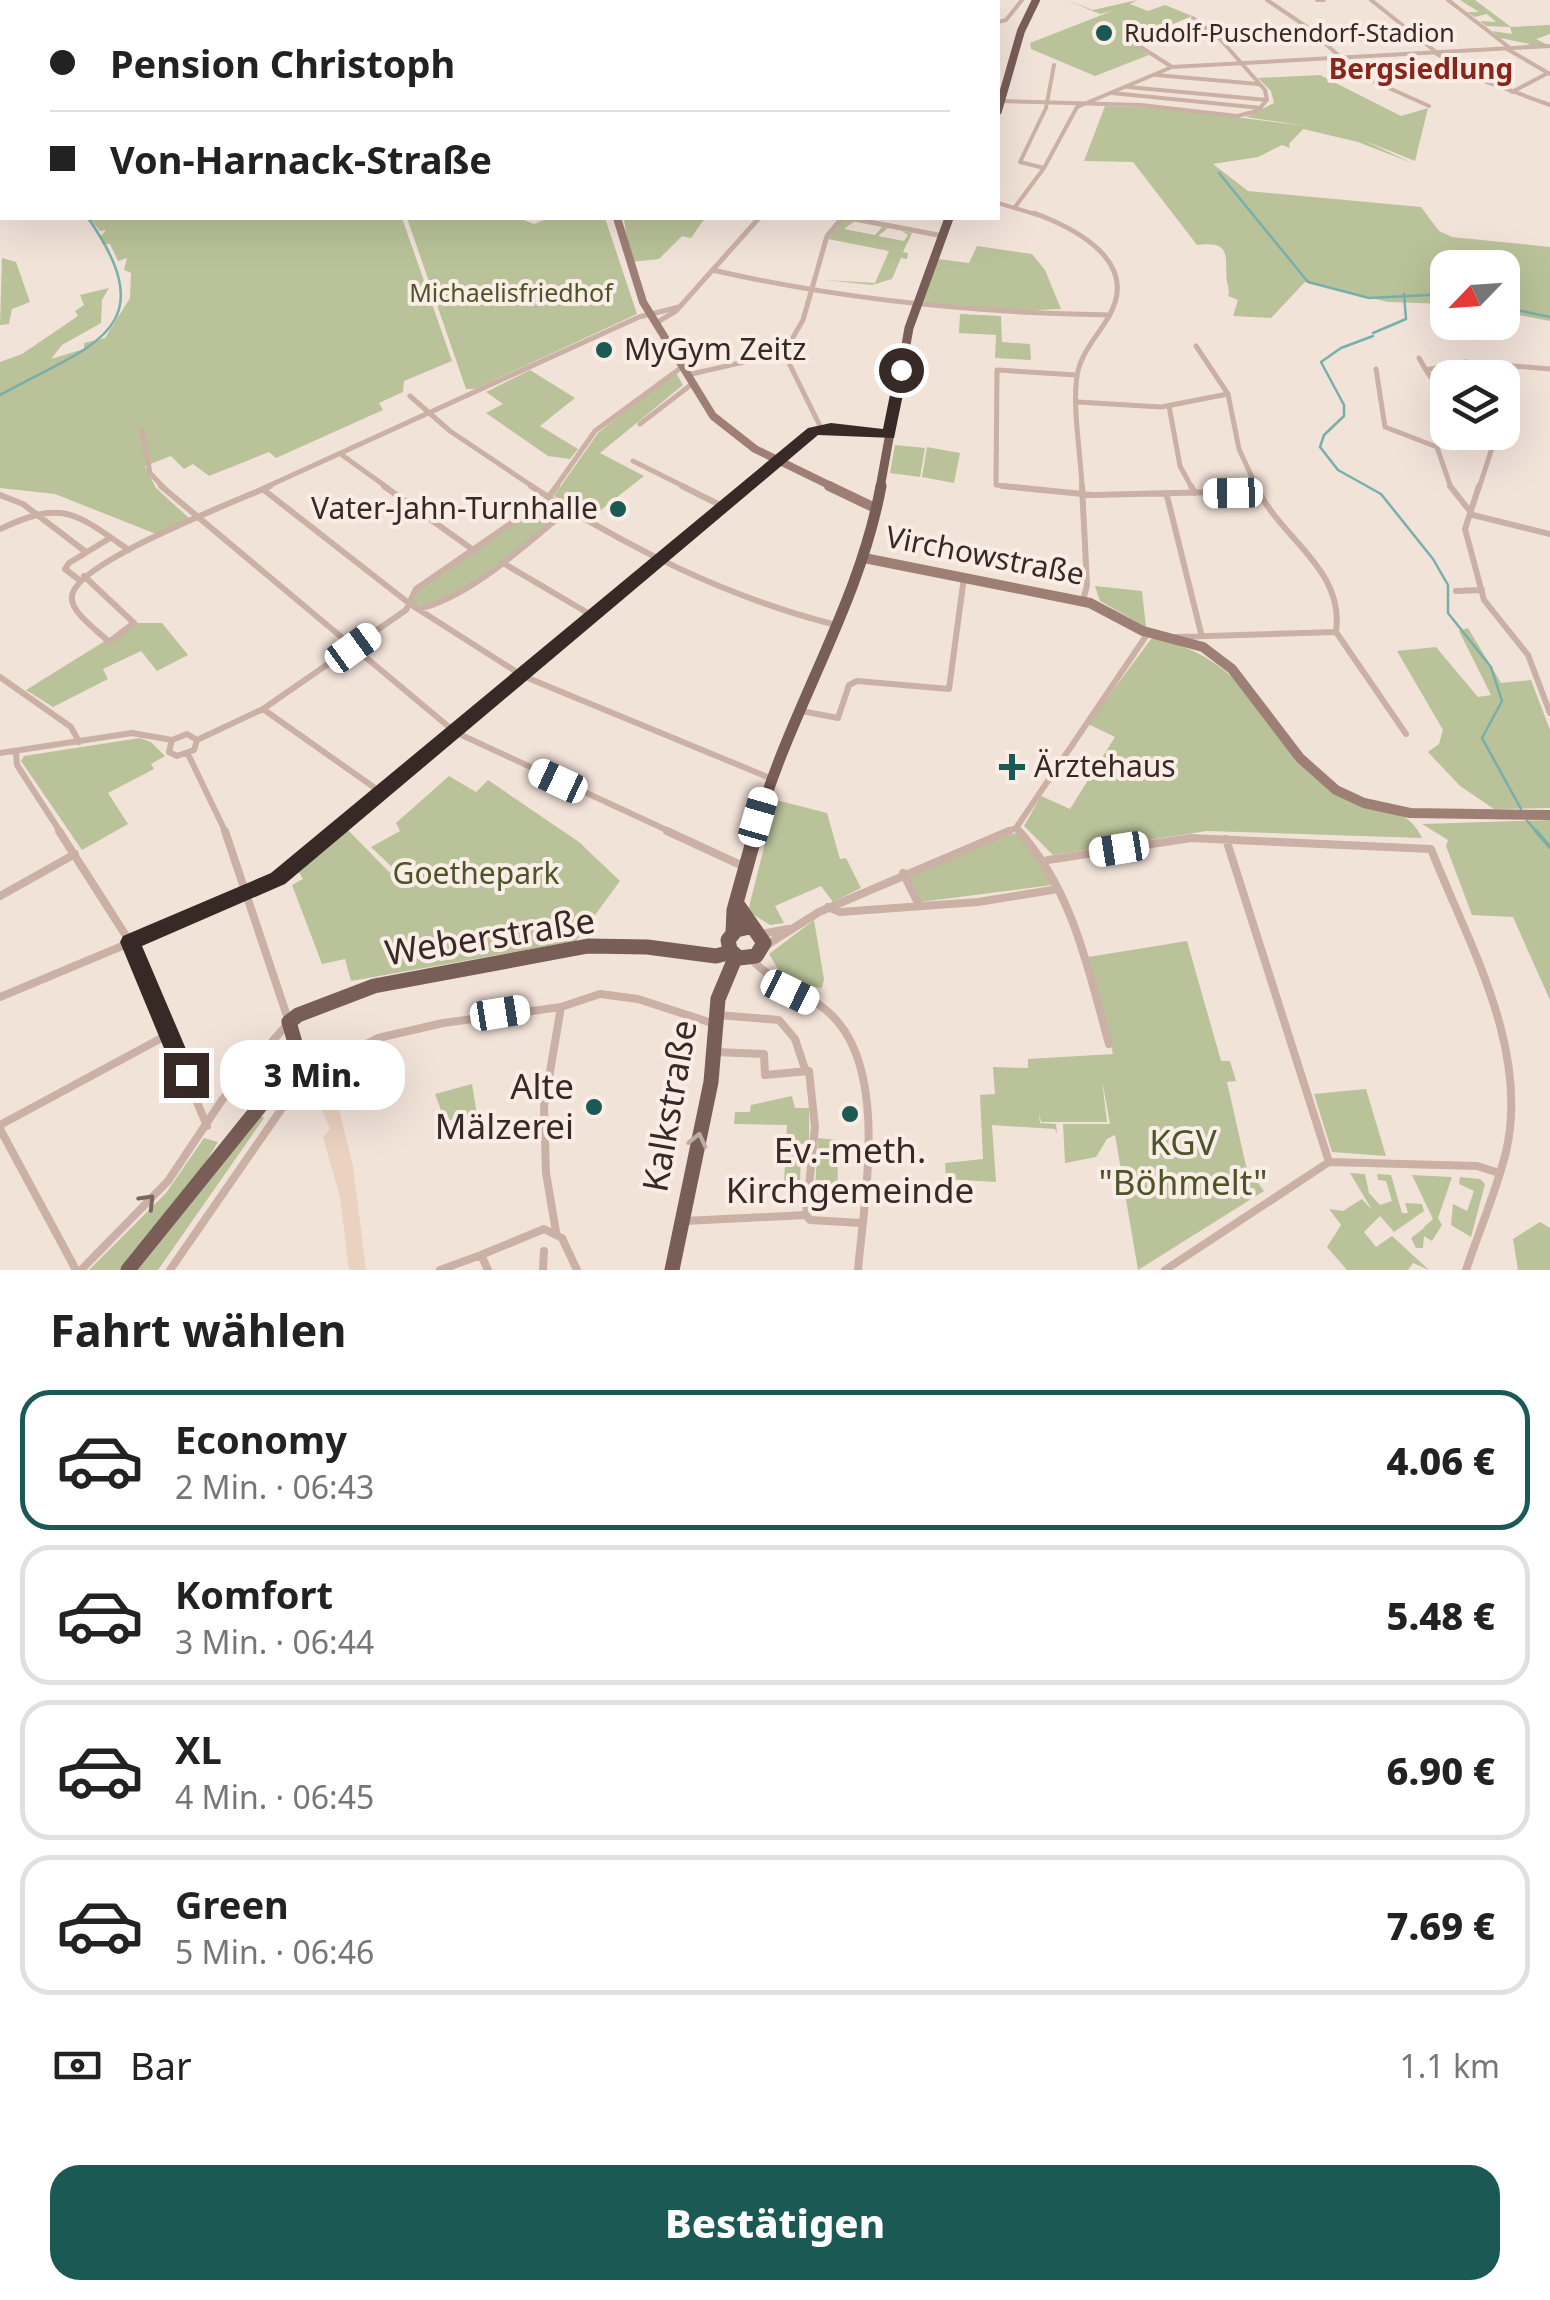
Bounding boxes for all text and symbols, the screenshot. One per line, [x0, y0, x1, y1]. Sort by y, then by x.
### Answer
place label: Rudolf-Puschendorf-Stadion [1124, 15, 1455, 49]
marker: Rudolf-Puschendorf-Stadion [1093, 22, 1115, 44]
text: Pension Christoph [110, 37, 455, 89]
district label: Bergsiedlung [1329, 49, 1513, 87]
text: Von-Harnack-Straße [110, 133, 492, 185]
north arrow [1430, 250, 1520, 340]
map controls [1430, 250, 1520, 450]
park label: Michaelisfriedhof [409, 275, 614, 309]
place label: MyGym Zeitz [624, 328, 806, 369]
marker: MyGym Zeitz [593, 339, 615, 361]
route start [879, 348, 924, 393]
button: layers [1430, 360, 1520, 450]
car [1203, 477, 1263, 509]
place label: Vater-Jahn-Turnhalle [311, 487, 598, 528]
marker: Vater-Jahn-Turnhalle [607, 498, 629, 520]
street label: Virchowstraße [883, 515, 1088, 594]
car [320, 618, 386, 678]
place label: Ärztehaus [1034, 745, 1176, 786]
marker: Ärztehaus [999, 754, 1025, 780]
car [524, 755, 592, 807]
car [735, 784, 781, 850]
car [1087, 829, 1151, 869]
park label: Goethepark [393, 852, 559, 893]
street label: Weberstraße [381, 896, 598, 975]
car [756, 965, 824, 1019]
car [468, 993, 532, 1033]
street label: Kalkstraße [630, 1016, 707, 1195]
callout: 3 Min. [221, 1040, 406, 1110]
route end [164, 1053, 209, 1098]
text: 3 Min. [264, 1053, 361, 1096]
place label: Alte Mälzerei [435, 1062, 574, 1149]
marker: Alte Mälzerei [583, 1096, 605, 1118]
marker: Ev.-meth. Kirchgemeinde [839, 1103, 861, 1125]
park label: KGV "Böhmelt" [1099, 1118, 1267, 1205]
place label: Ev.-meth. Kirchgemeinde [726, 1126, 974, 1213]
one-way arrow [686, 1132, 707, 1149]
one-way arrow [137, 1195, 155, 1213]
text: Fahrt wählen [50, 1299, 347, 1360]
text: Economy [175, 1413, 347, 1465]
icon: car [55, 1415, 145, 1505]
text: 4.06 € [1386, 1434, 1495, 1486]
text: 2 Min. · 06:43 [175, 1465, 374, 1508]
text: Komfort [175, 1568, 333, 1620]
icon: car [55, 1570, 145, 1660]
text: 5.48 € [1386, 1589, 1495, 1641]
text: 3 Min. · 06:44 [175, 1620, 374, 1663]
text: XL [175, 1723, 222, 1775]
icon: car [55, 1725, 145, 1815]
text: 6.90 € [1386, 1744, 1495, 1796]
text: 4 Min. · 06:45 [175, 1775, 374, 1818]
text: Green [175, 1878, 289, 1930]
icon: car [55, 1880, 145, 1970]
text: 7.69 € [1386, 1899, 1495, 1951]
text: 5 Min. · 06:46 [175, 1930, 374, 1973]
icon: cash [50, 2038, 105, 2093]
text: Bar [130, 2039, 192, 2091]
text: 1.1 km [1399, 2044, 1500, 2087]
button: Bestätigen [50, 2165, 1500, 2280]

